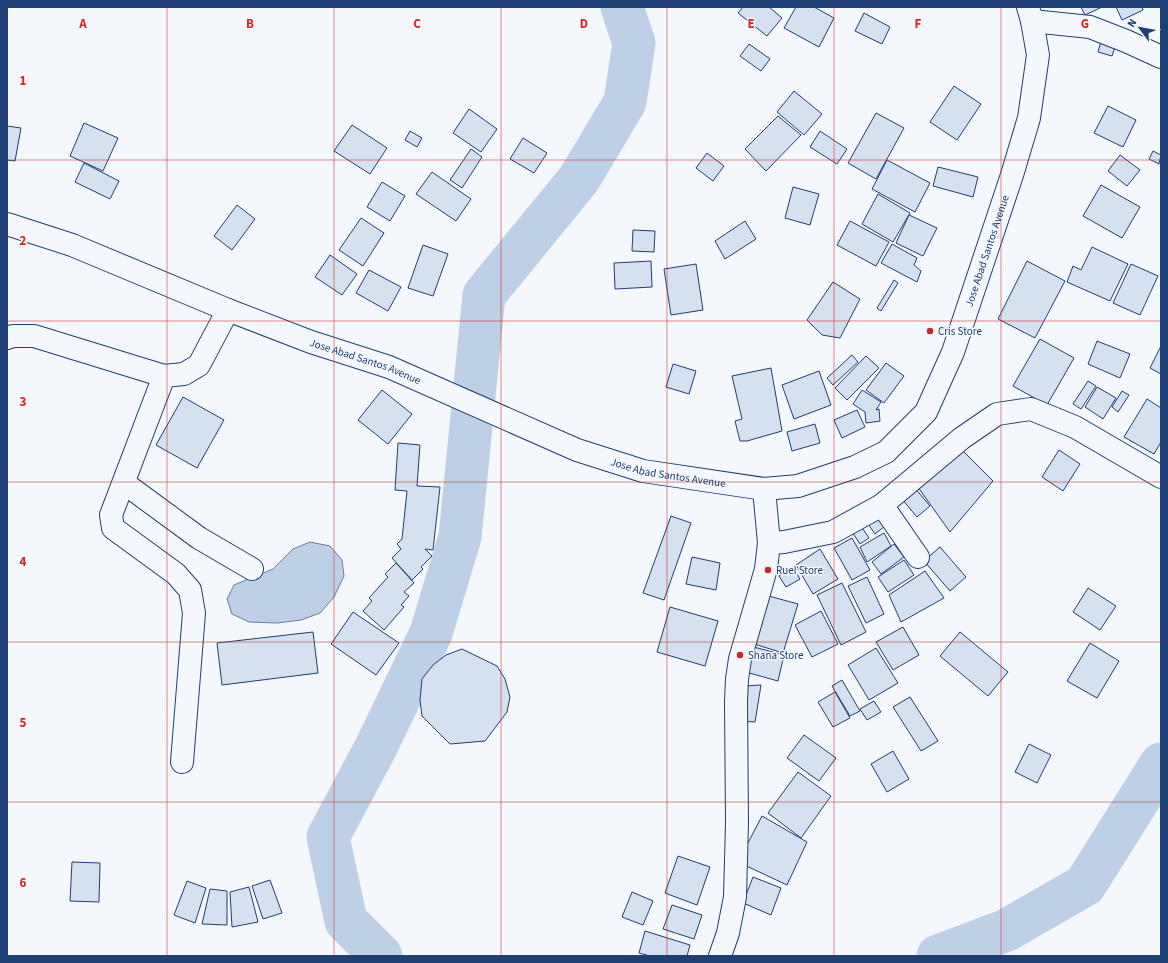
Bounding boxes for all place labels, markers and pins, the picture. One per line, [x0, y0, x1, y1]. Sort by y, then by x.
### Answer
place label: Cris Store [938, 324, 982, 339]
marker: Cris Store [925, 326, 935, 336]
place label: Ruel Store [776, 563, 824, 578]
marker: Ruel Store [763, 565, 773, 575]
place label: Shana Store [748, 648, 804, 663]
marker: Shana Store [735, 650, 745, 660]

